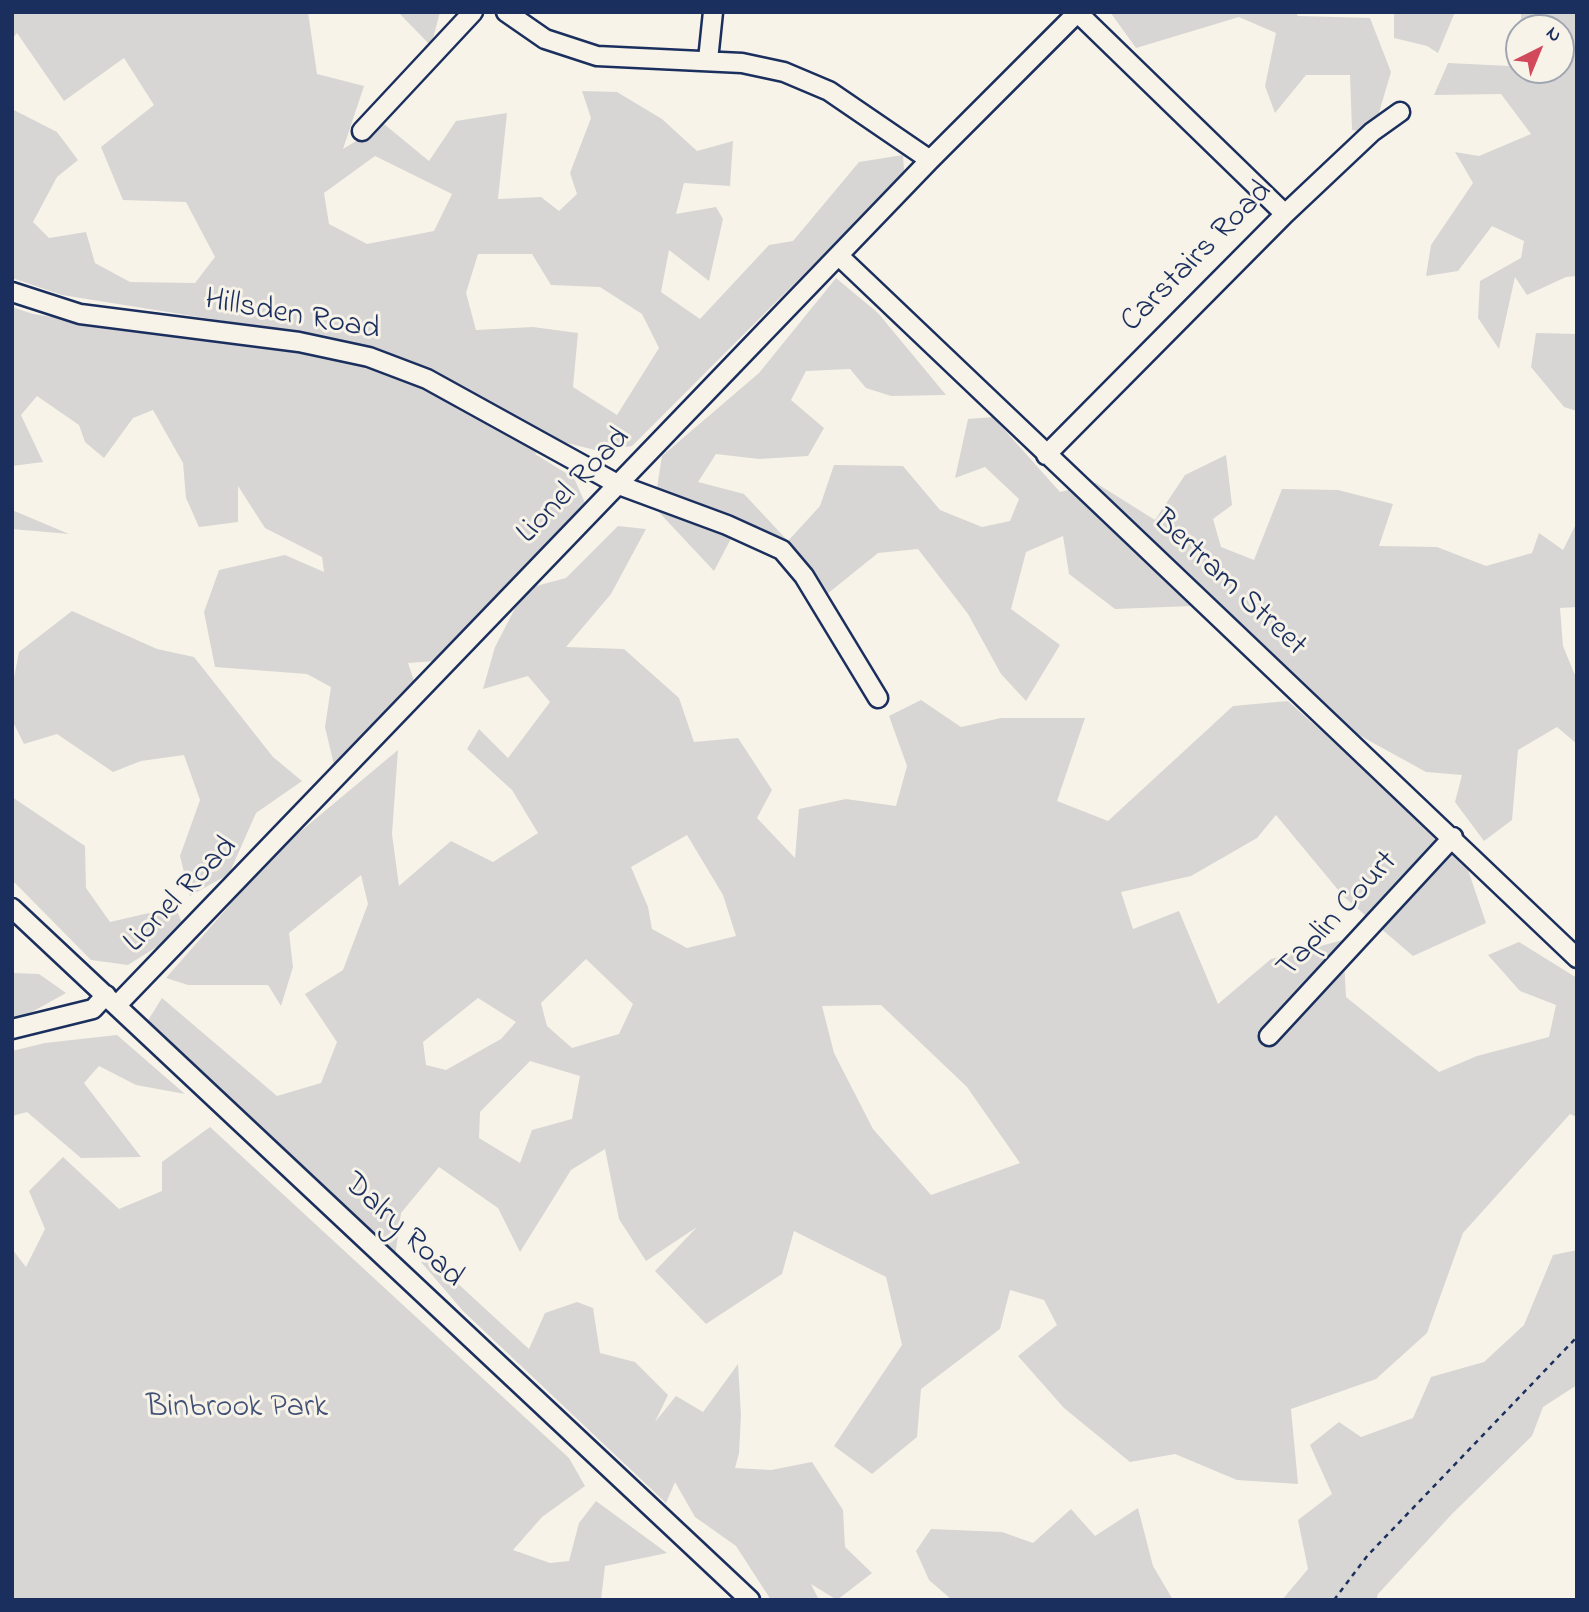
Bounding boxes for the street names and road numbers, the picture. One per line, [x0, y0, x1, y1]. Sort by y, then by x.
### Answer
street label: Carstairs Road [1114, 174, 1282, 342]
street label: Hillsden Road [201, 283, 383, 351]
street label: Lionel Road [510, 421, 640, 553]
street label: Bertram Street [1143, 504, 1313, 666]
street label: Lionel Road [117, 830, 247, 962]
street label: Taplin Court [1270, 844, 1408, 988]
street label: Dalry Road [334, 1166, 470, 1298]

